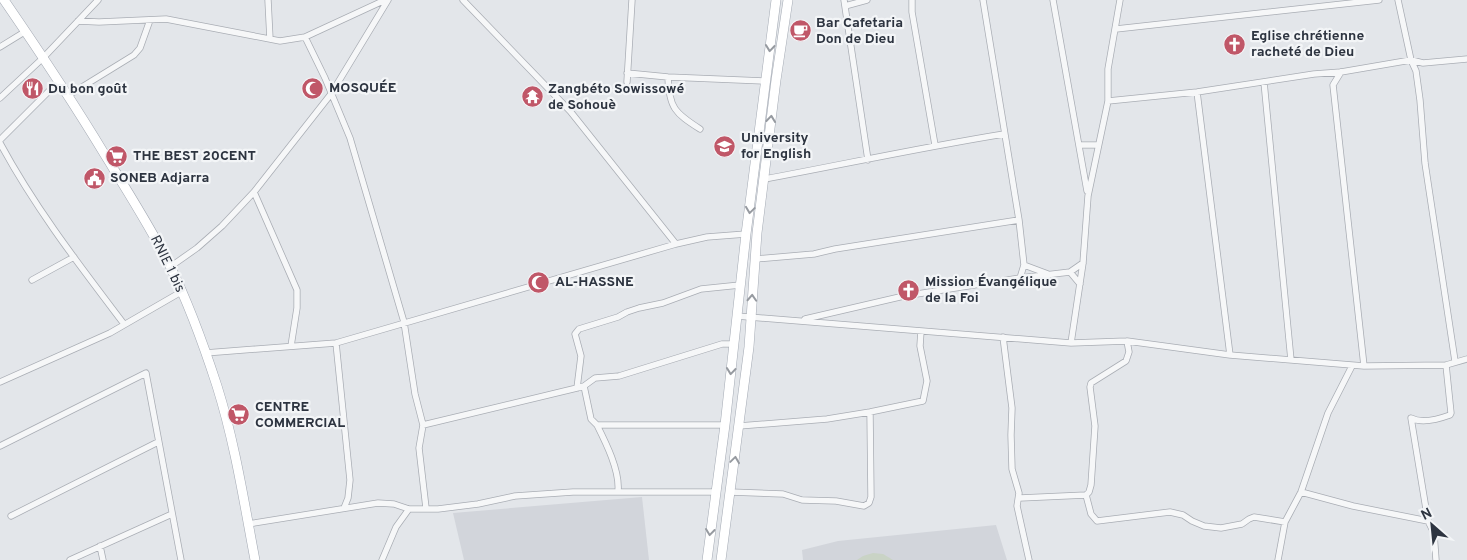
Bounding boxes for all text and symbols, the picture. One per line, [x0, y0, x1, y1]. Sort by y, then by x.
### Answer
place label: Bar Cafetaria Don de Dieu [816, 15, 903, 48]
cafe icon: Bar Cafetaria Don de Dieu [788, 19, 812, 43]
place label: Eglise chrétienne racheté de Dieu [1251, 28, 1364, 61]
church icon: Eglise chrétienne racheté de Dieu [1223, 32, 1247, 56]
one-way arrow [765, 45, 776, 53]
mosque icon: MOSQUÉE [301, 76, 325, 100]
restaurant icon: Du bon goût [20, 77, 44, 101]
place label: MOSQUÉE [329, 79, 397, 97]
place label: Du bon goût [48, 81, 127, 98]
place label: Zangbéto Sowissowé de Sohouè [548, 81, 685, 114]
temple icon: Zangbéto Sowissowé de Sohouè [520, 85, 544, 109]
one-way arrow [765, 115, 776, 123]
place label: University for English [741, 130, 811, 163]
school or university icon: University for English [713, 134, 737, 158]
supermarket icon: THE BEST 20CENT [105, 144, 129, 168]
place label: THE BEST 20CENT [133, 148, 256, 165]
public building icon: SONEB Adjarra [82, 166, 106, 190]
place label: SONEB Adjarra [110, 170, 209, 187]
one-way arrow [745, 205, 755, 214]
street label: RNIE 1 bis [146, 233, 188, 295]
mosque icon: AL-HASSNE [527, 270, 551, 294]
place label: Mission Évangélique de la Foi [925, 273, 1057, 307]
place label: AL-HASSNE [555, 274, 634, 291]
church icon: Mission Évangélique de la Foi [897, 278, 921, 302]
one-way arrow [747, 294, 758, 302]
one-way arrow [726, 367, 737, 375]
place label: CENTRE COMMERCIAL [255, 399, 345, 432]
supermarket icon: CENTRE COMMERCIAL [227, 403, 251, 427]
one-way arrow [729, 455, 739, 464]
north arrow [1407, 500, 1457, 550]
text: N [1418, 505, 1435, 525]
one-way arrow [705, 528, 716, 536]

